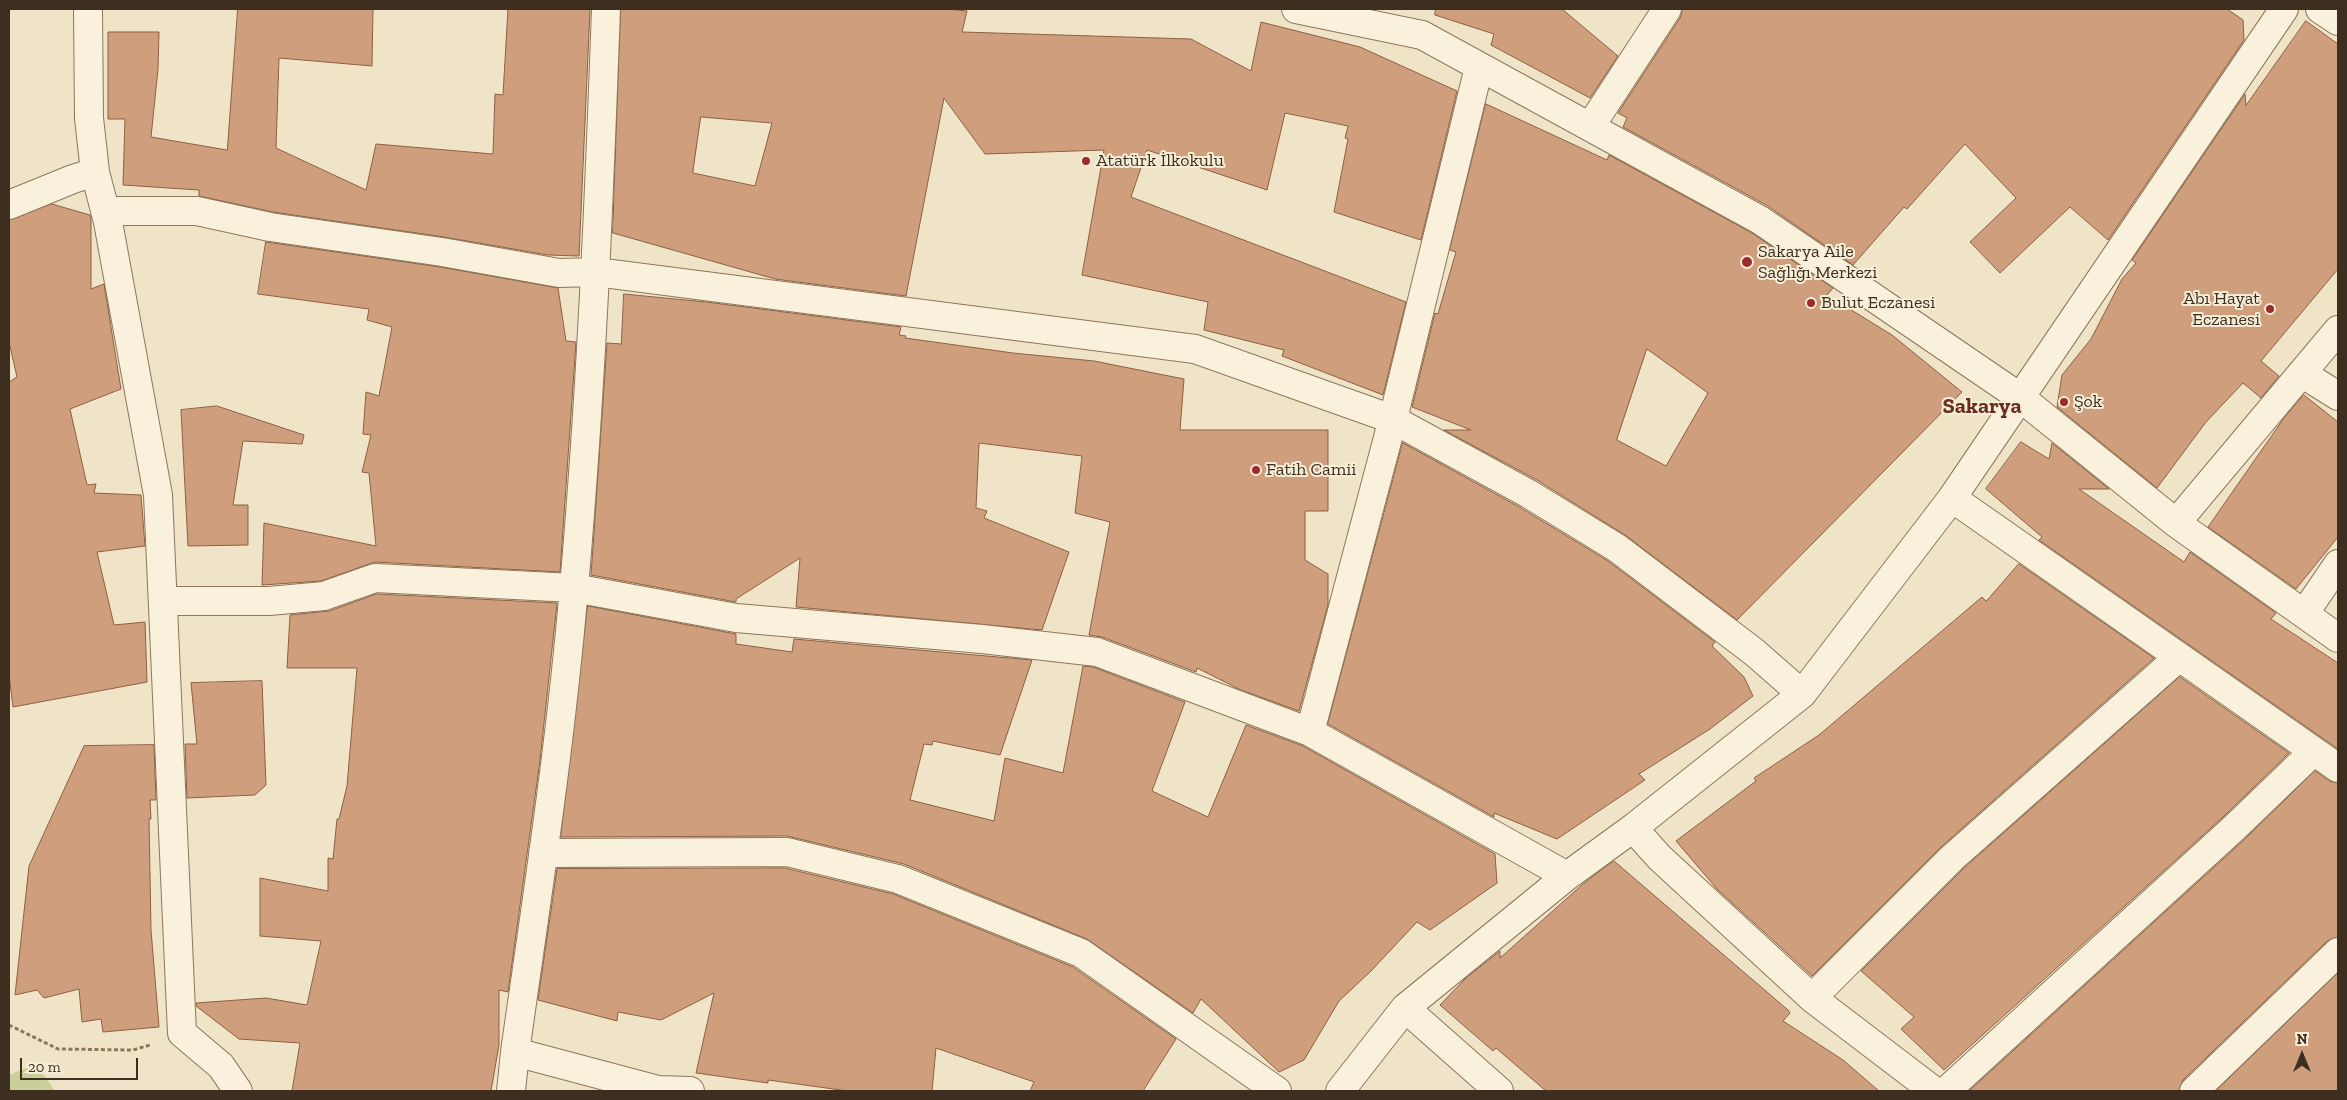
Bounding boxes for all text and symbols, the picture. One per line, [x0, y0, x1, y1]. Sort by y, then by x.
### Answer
place label: Atatürk İlkokulu [1096, 150, 1224, 172]
marker: Atatürk İlkokulu [1080, 155, 1092, 167]
place label: Sakarya Aile Sağlığı Merkezi [1758, 241, 1877, 284]
marker: Sakarya Aile Sağlığı Merkezi [1740, 255, 1754, 269]
place label: Abı Hayat Eczanesi [2183, 288, 2260, 330]
place label: Bulut Eczanesi [1821, 292, 1935, 314]
marker: Bulut Eczanesi [1805, 297, 1817, 309]
marker: Abı Hayat Eczanesi [2264, 303, 2276, 315]
place label: Şok [2074, 391, 2102, 413]
district label: Sakarya [1942, 394, 2022, 420]
marker: Şok [2058, 396, 2070, 408]
place label: Fatih Camii [1266, 459, 1356, 481]
marker: Fatih Camii [1250, 464, 1262, 476]
north arrow [2277, 1030, 2327, 1080]
text: N [2297, 1031, 2307, 1048]
scale bar [22, 1048, 140, 1080]
text: 20 m [28, 1058, 61, 1076]

